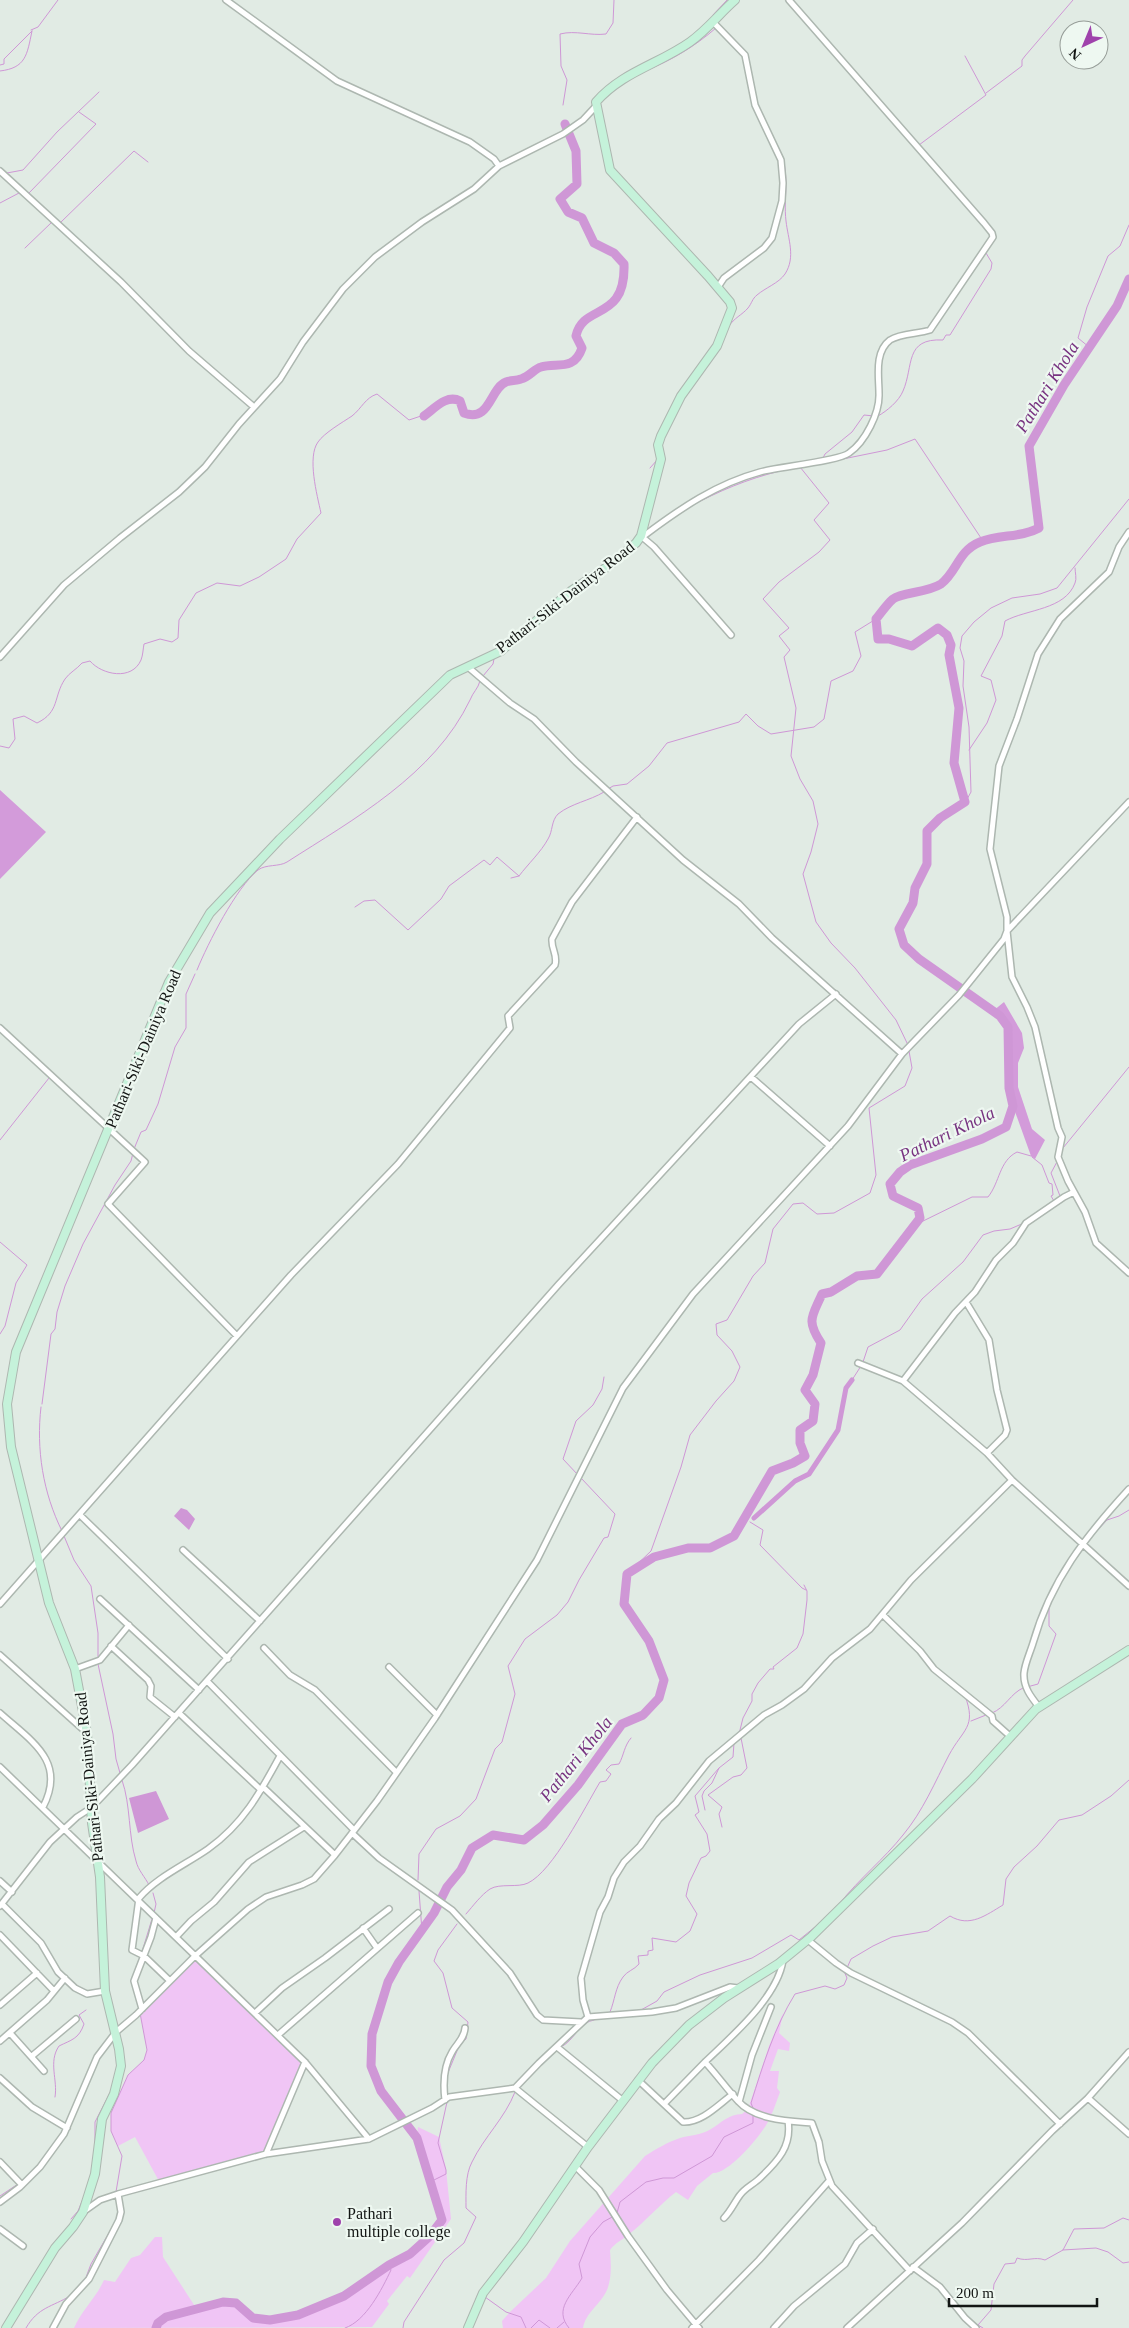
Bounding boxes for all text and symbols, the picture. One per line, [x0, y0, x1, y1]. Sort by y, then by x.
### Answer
north arrow [1059, 20, 1109, 70]
text: N [1066, 45, 1084, 63]
water label: Pathari Khola [1011, 338, 1083, 437]
street label: Pathari-Siki-Dainiya Road [493, 538, 638, 657]
street label: Pathari-Siki-Dainiya Road [102, 967, 185, 1131]
water label: Pathari Khola [895, 1102, 998, 1166]
street label: Pathari-Siki-Dainiya Road [72, 1691, 107, 1863]
water label: Pathari Khola [535, 1712, 616, 1806]
place label: Pathari multiple college [347, 2205, 451, 2241]
marker: Pathari multiple college [331, 2216, 343, 2228]
scale bar [949, 2276, 1096, 2308]
text: 200 m [956, 2285, 994, 2301]

